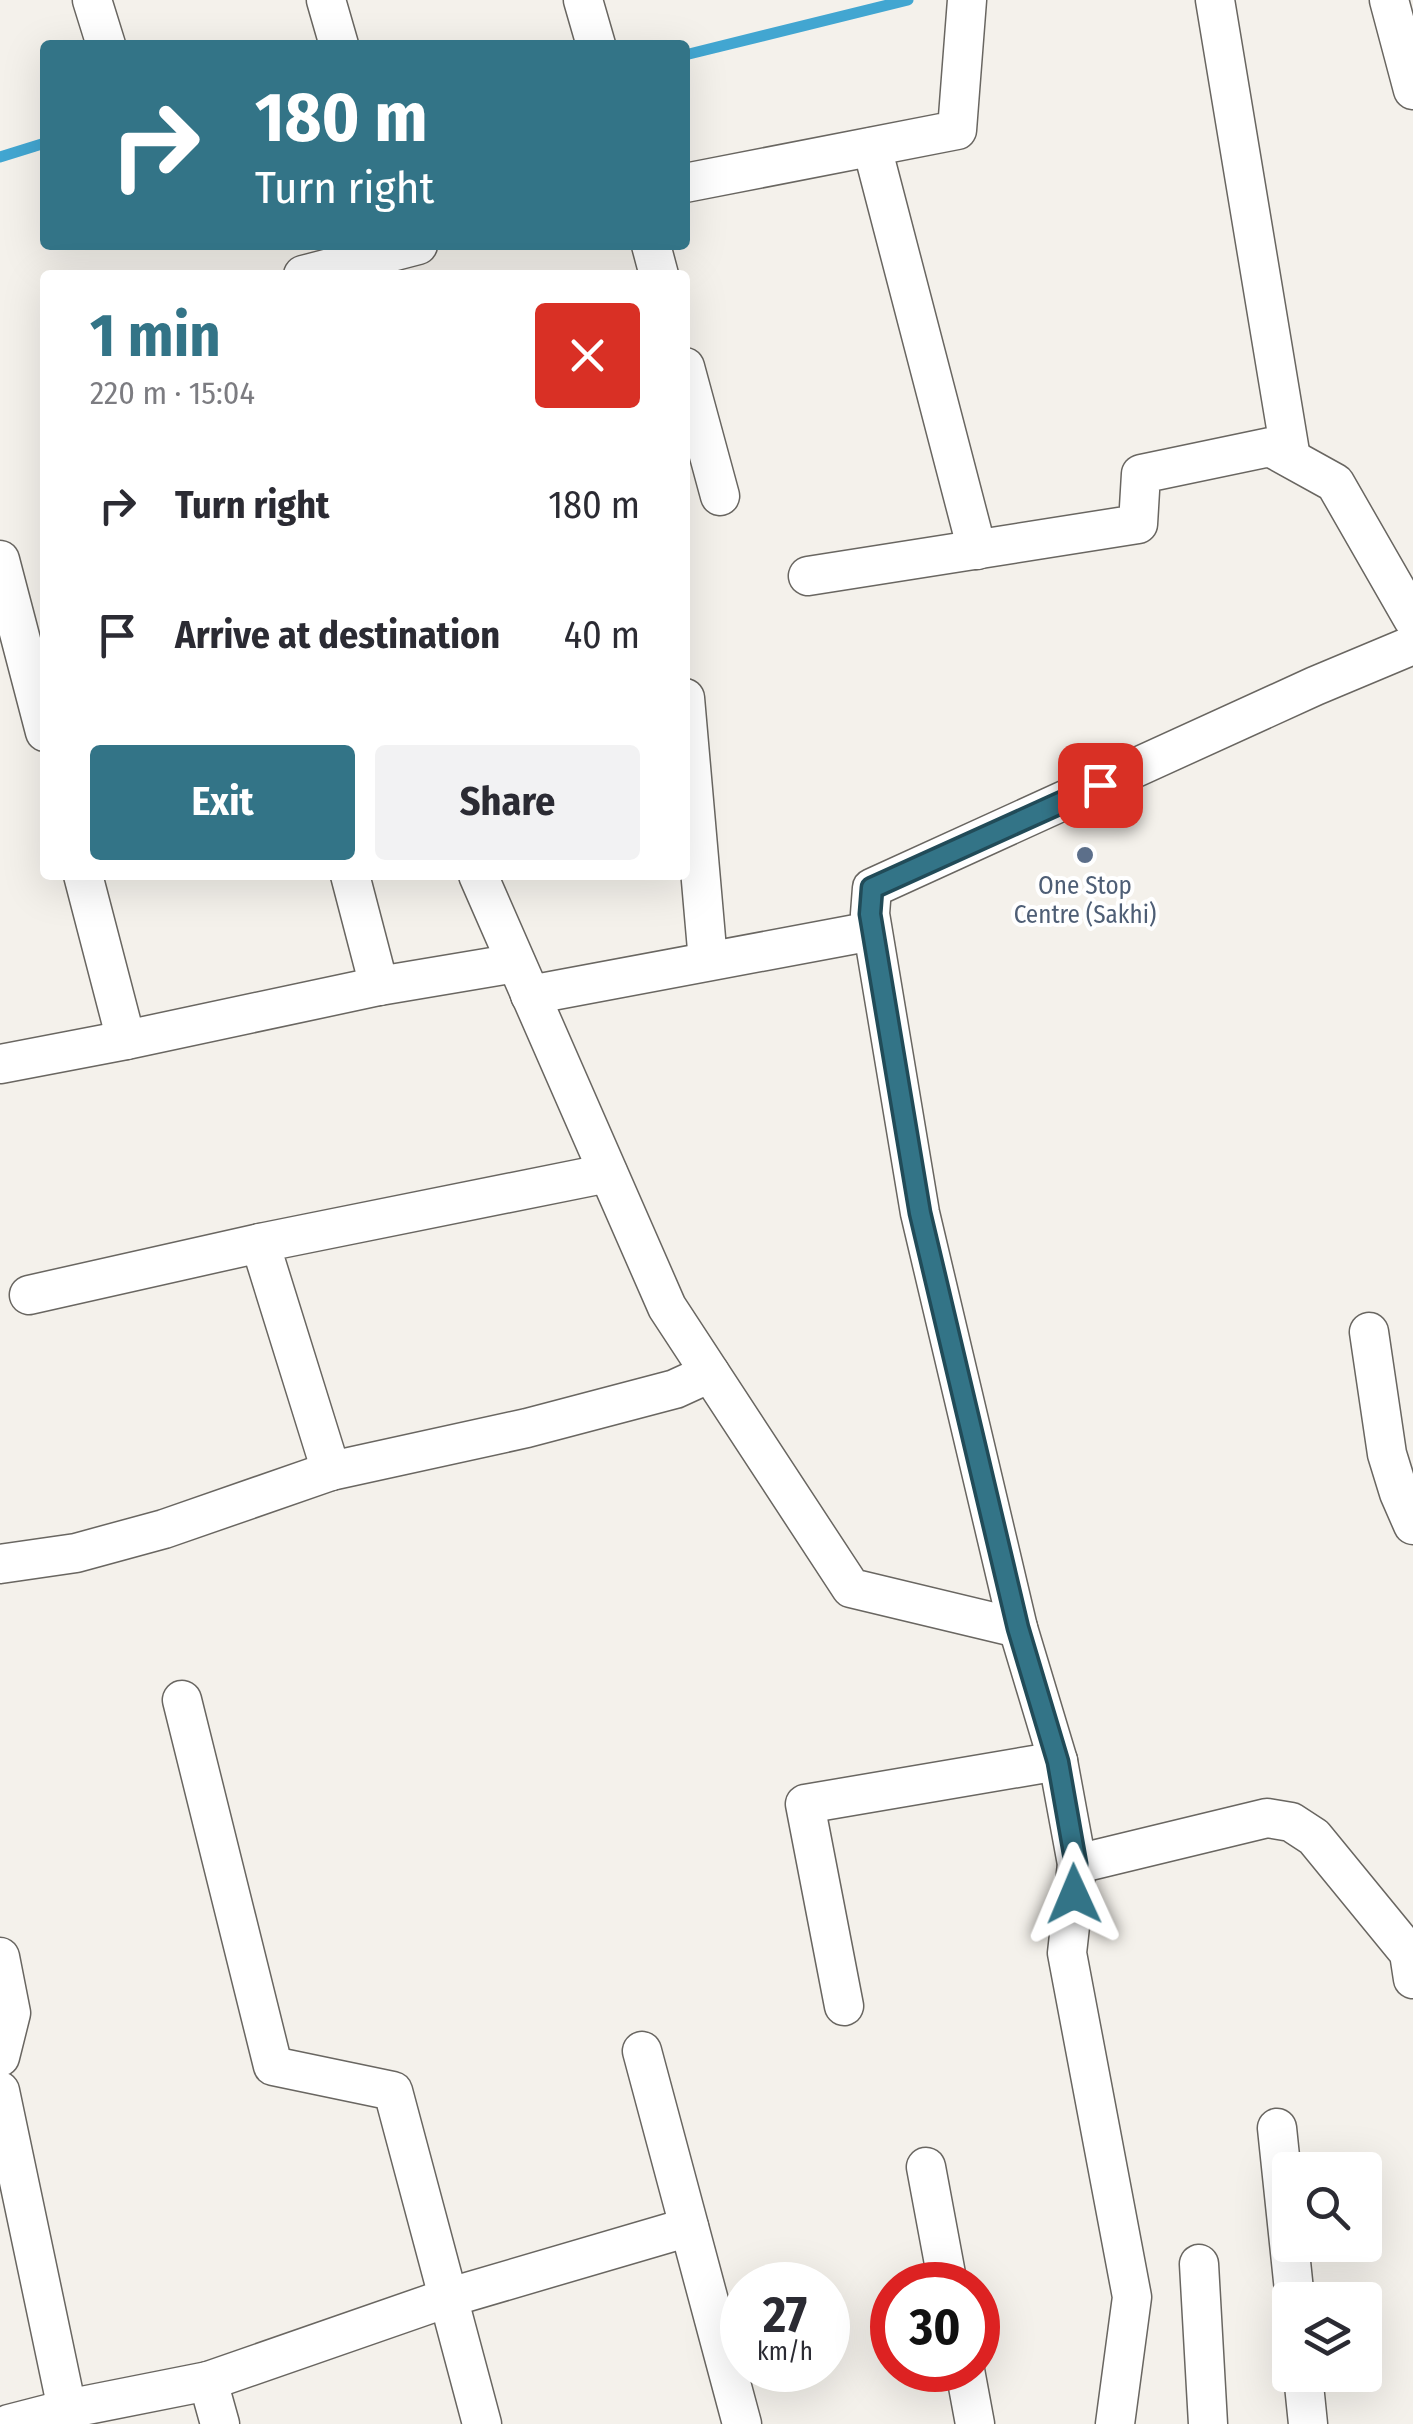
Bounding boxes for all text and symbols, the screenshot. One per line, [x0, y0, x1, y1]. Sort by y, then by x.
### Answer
text: 180 m [255, 76, 428, 160]
icon: right [90, 80, 220, 210]
text: Turn right [255, 161, 434, 215]
text: 1 min [90, 300, 221, 372]
button: close [535, 303, 640, 408]
text: 220 m · 15:04 [90, 374, 255, 412]
icon: right [90, 478, 145, 533]
text: Turn right [175, 482, 329, 528]
text: 180 m [548, 482, 640, 528]
icon: arrive [90, 608, 145, 663]
text: Arrive at destination [175, 612, 500, 658]
text: 40 m [564, 612, 640, 658]
pin [1058, 743, 1143, 828]
button: Exit [90, 745, 355, 860]
button: Share [375, 745, 640, 860]
icon: arrive [1073, 758, 1128, 813]
marker: One Stop Centre (Sakhi) [1074, 844, 1096, 866]
place label: One Stop Centre (Sakhi) [1014, 871, 1156, 930]
position arrow [1022, 1842, 1126, 1946]
map controls [1272, 2152, 1382, 2392]
button: search [1272, 2152, 1382, 2262]
speed limit sign: 30 [870, 2262, 1000, 2392]
button: layers [1272, 2282, 1382, 2392]
text: 27 [763, 2285, 807, 2345]
text: km/h [757, 2337, 813, 2367]

